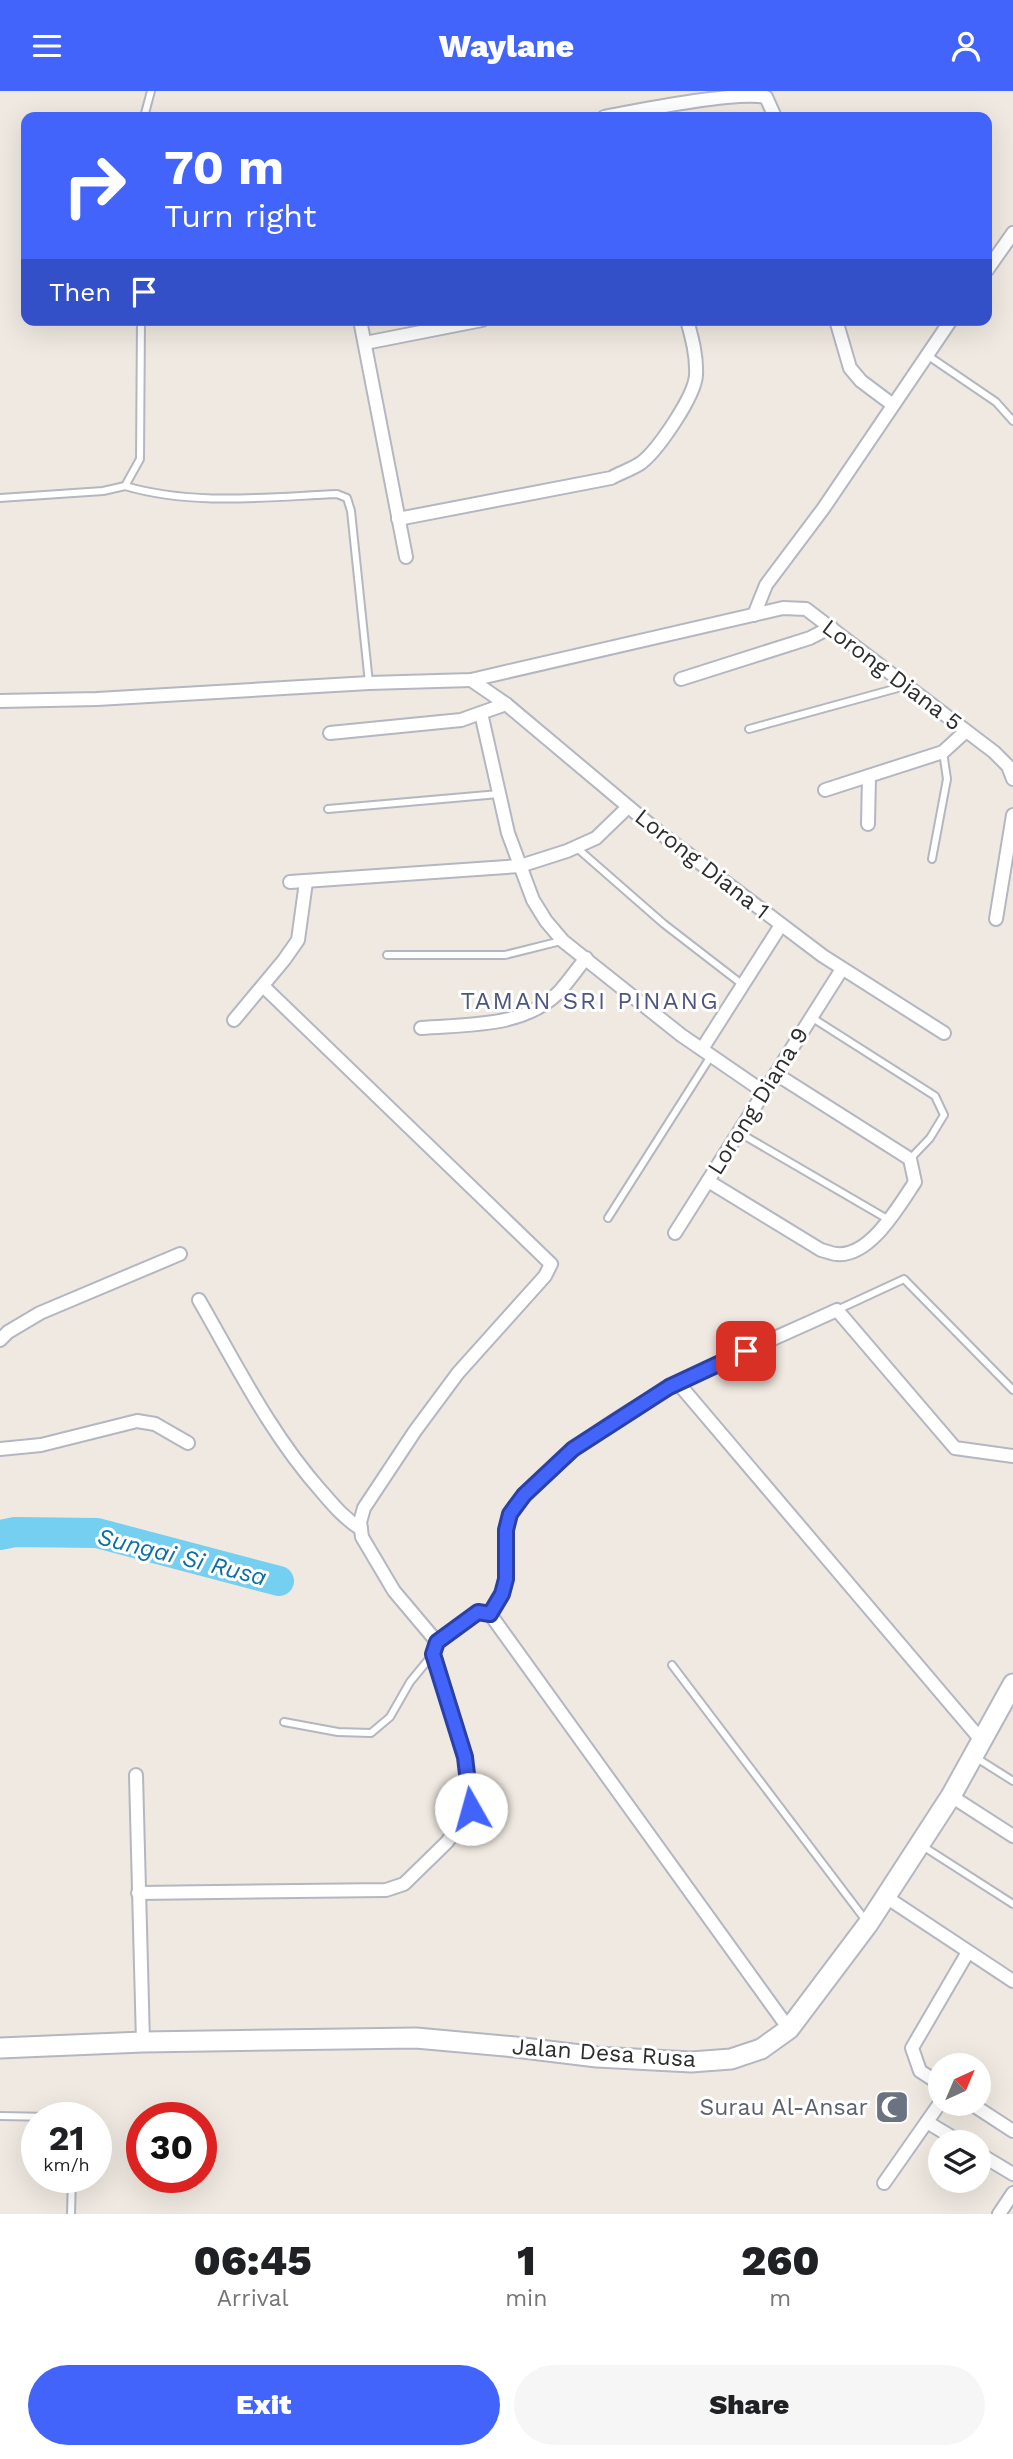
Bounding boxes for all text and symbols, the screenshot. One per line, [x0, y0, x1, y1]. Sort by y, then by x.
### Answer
icon: menu [28, 27, 66, 65]
text: Waylane [439, 27, 574, 65]
icon: person [947, 27, 985, 65]
text: 70 m [164, 138, 284, 196]
icon: right [49, 140, 140, 231]
text: Turn right [164, 197, 316, 235]
icon: arrive [125, 273, 163, 311]
text: Then [49, 277, 111, 307]
street label: Lorong Diana 5 [817, 614, 967, 736]
street label: Lorong Diana 1 [629, 803, 775, 925]
district label: TAMAN SRI PINANG [460, 987, 720, 1015]
street label: Lorong Diana 9 [702, 1022, 814, 1180]
pin [716, 1321, 776, 1381]
icon: arrive [727, 1332, 765, 1370]
water label: Sungai Si Rusa [94, 1522, 270, 1592]
position arrow [434, 1772, 508, 1846]
street label: Jalan Desa Rusa [511, 2033, 697, 2073]
north arrow [928, 2053, 990, 2116]
map controls [928, 2053, 991, 2193]
mosque icon: Surau Al-Ansar [873, 2088, 911, 2126]
place label: Surau Al-Ansar [700, 2094, 868, 2121]
speed limit sign: 30 [126, 2102, 217, 2193]
text: 21 [49, 2117, 84, 2159]
button: layers [928, 2130, 991, 2193]
text: km/h [43, 2154, 90, 2175]
text: 06:45 [193, 2236, 312, 2285]
text: 1 [517, 2236, 536, 2285]
text: 260 [741, 2236, 820, 2285]
text: Arrival [217, 2285, 288, 2312]
text: min [505, 2285, 547, 2312]
text: m [769, 2285, 791, 2312]
button: Exit [28, 2365, 500, 2445]
button: Share [514, 2365, 985, 2445]

